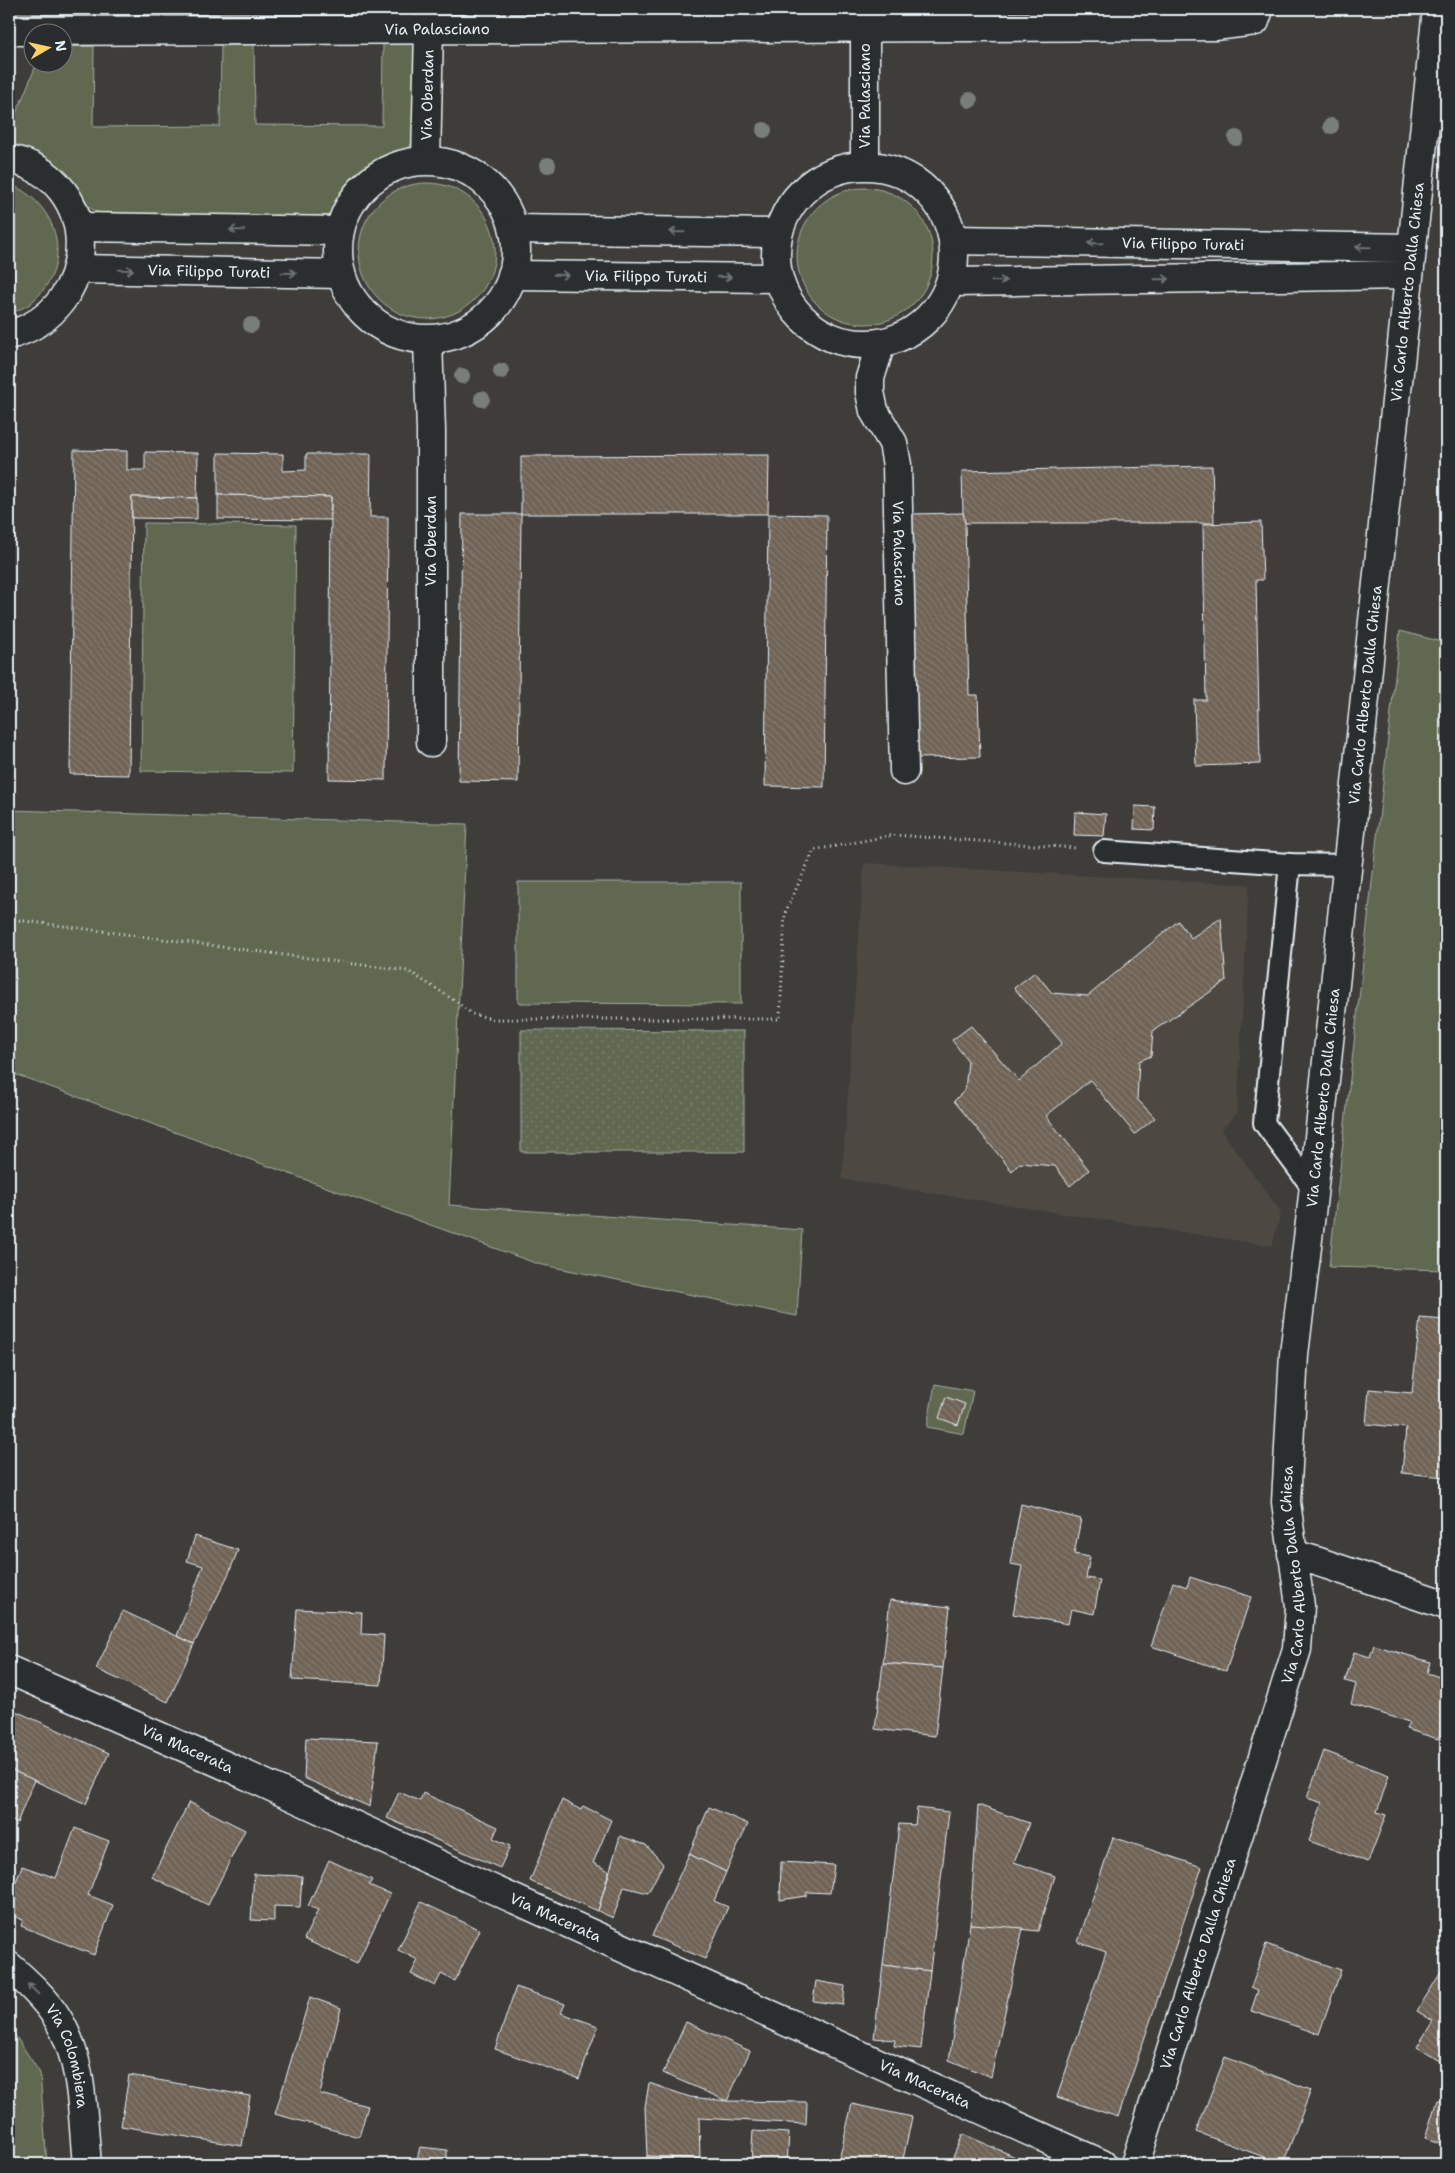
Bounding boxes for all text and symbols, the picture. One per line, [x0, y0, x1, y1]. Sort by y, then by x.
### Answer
street label: Via Palasciano [384, 19, 490, 39]
north arrow [22, 22, 72, 72]
text: N [51, 39, 71, 53]
street label: Via Palasciano [855, 43, 875, 149]
street label: Via Oberdan [416, 49, 439, 141]
street label: Via Carlo Alberto Dalla Chiesa [1386, 181, 1429, 403]
one-way arrow [229, 225, 246, 235]
one-way arrow [669, 227, 685, 237]
street label: Via Filippo Turati [1121, 233, 1245, 255]
one-way arrow [1088, 238, 1104, 247]
one-way arrow [1355, 242, 1372, 252]
street label: Via Filippo Turati [147, 260, 271, 283]
one-way arrow [118, 265, 134, 275]
street label: Via Filippo Turati [585, 266, 707, 287]
one-way arrow [280, 268, 296, 278]
one-way arrow [552, 270, 569, 280]
one-way arrow [715, 272, 731, 282]
one-way arrow [1154, 274, 1170, 284]
one-way arrow [991, 276, 1007, 286]
street label: Via Oberdan [421, 496, 441, 586]
street label: Via Palasciano [888, 500, 910, 606]
street label: Via Carlo Alberto Dalla Chiesa [1344, 584, 1387, 806]
street label: Via Carlo Alberto Dalla Chiesa [1302, 986, 1345, 1209]
street label: Via Carlo Alberto Dalla Chiesa [1276, 1464, 1310, 1687]
street label: Via Macerata [138, 1720, 237, 1778]
street label: Via Carlo Alberto Dalla Chiesa [1155, 1855, 1241, 2072]
street label: Via Macerata [506, 1888, 605, 1947]
one-way arrow [27, 1983, 39, 1995]
street label: Via Colombiera [41, 2000, 92, 2110]
street label: Via Macerata [876, 2055, 974, 2114]

